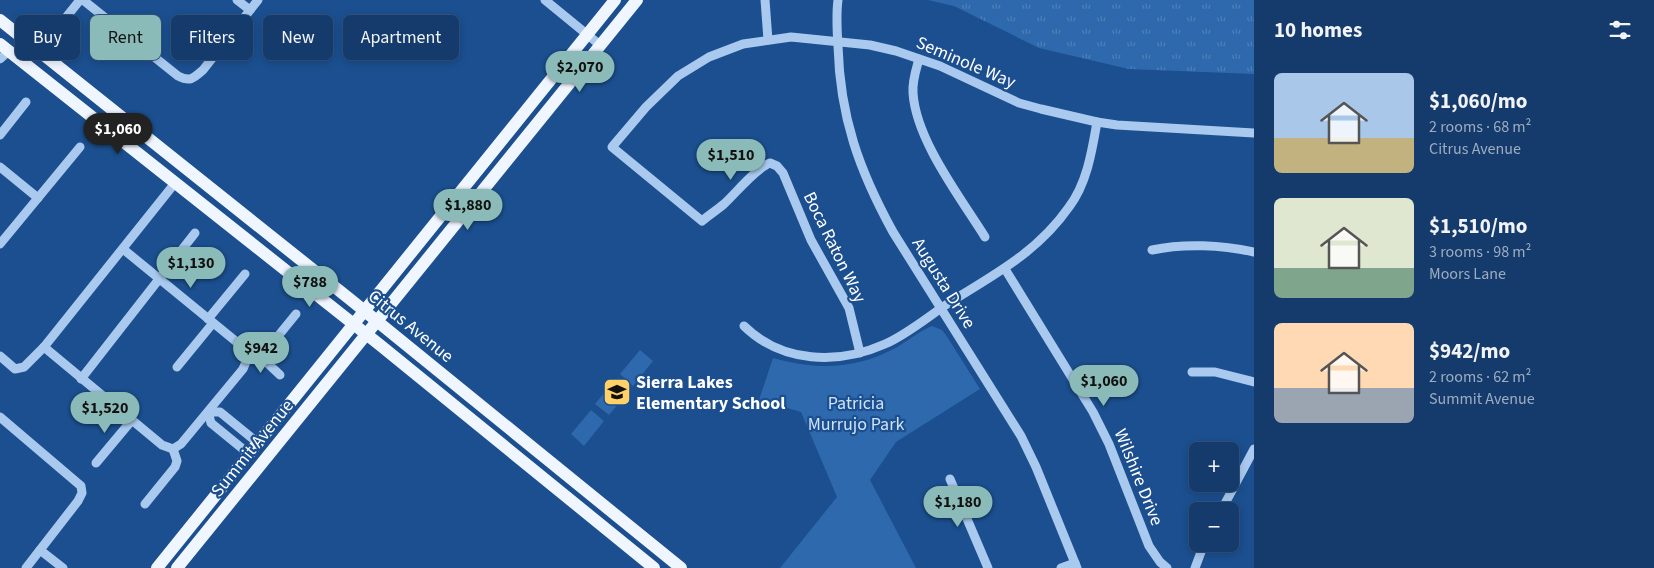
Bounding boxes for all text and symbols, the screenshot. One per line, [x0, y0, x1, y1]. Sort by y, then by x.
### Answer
chip: Buy [15, 15, 80, 60]
chip: Rent [90, 15, 161, 60]
chip: Filters [171, 15, 253, 60]
chip: New [263, 15, 333, 60]
chip: Apartment [343, 15, 459, 60]
text: 10 homes [1274, 15, 1362, 45]
icon: filters [1606, 16, 1634, 44]
street label: Seminole Way [912, 30, 1020, 95]
pin: $2,070 [539, 51, 621, 93]
text: $2,070 [556, 56, 604, 78]
text: $1,060/mo [1429, 86, 1528, 116]
icon: home [1314, 93, 1374, 153]
pin: $1,060 [77, 112, 159, 155]
text: 2 rooms · 68 m² [1429, 116, 1531, 138]
text: $1,060 [94, 118, 142, 140]
pin: $1,510 [690, 138, 772, 181]
text: Citrus Avenue [1429, 138, 1521, 160]
text: $1,510 [707, 144, 755, 166]
pin: $1,880 [427, 188, 509, 231]
street label: Boca Raton Way [797, 188, 872, 307]
text: $1,880 [444, 194, 492, 216]
text: $1,510/mo [1429, 211, 1528, 241]
icon: home [1314, 218, 1374, 278]
street label: Augusta Drive [906, 233, 981, 334]
text: 3 rooms · 98 m² [1429, 241, 1531, 263]
pin: $1,130 [150, 246, 232, 289]
text: $1,130 [167, 252, 215, 274]
text: Moors Lane [1429, 263, 1506, 285]
pin: $788 [280, 266, 340, 308]
text: $788 [293, 271, 327, 293]
street label: Citrus Avenue [363, 284, 459, 369]
pin: $942 [231, 332, 291, 374]
text: $942/mo [1429, 336, 1510, 366]
text: $942 [244, 337, 278, 359]
icon: home [1314, 343, 1374, 403]
pin: $1,060 [1063, 364, 1145, 407]
text: 2 rooms · 62 m² [1429, 366, 1531, 388]
place label: Sierra Lakes Elementary School [636, 370, 786, 416]
text: $1,060 [1080, 370, 1128, 392]
school or university icon: Sierra Lakes Elementary School [602, 377, 632, 407]
text: Summit Avenue [1429, 388, 1535, 410]
park label: Patricia Murrujo Park [808, 391, 904, 437]
pin: $1,520 [64, 392, 146, 434]
street label: Summit Avenue [205, 394, 300, 502]
text: $1,520 [81, 397, 129, 419]
street label: Wilshire Drive [1108, 425, 1169, 529]
map controls [1189, 442, 1239, 552]
button: + [1189, 442, 1239, 492]
pin: $1,180 [917, 486, 999, 528]
text: $1,180 [934, 491, 982, 513]
button: − [1189, 502, 1239, 552]

